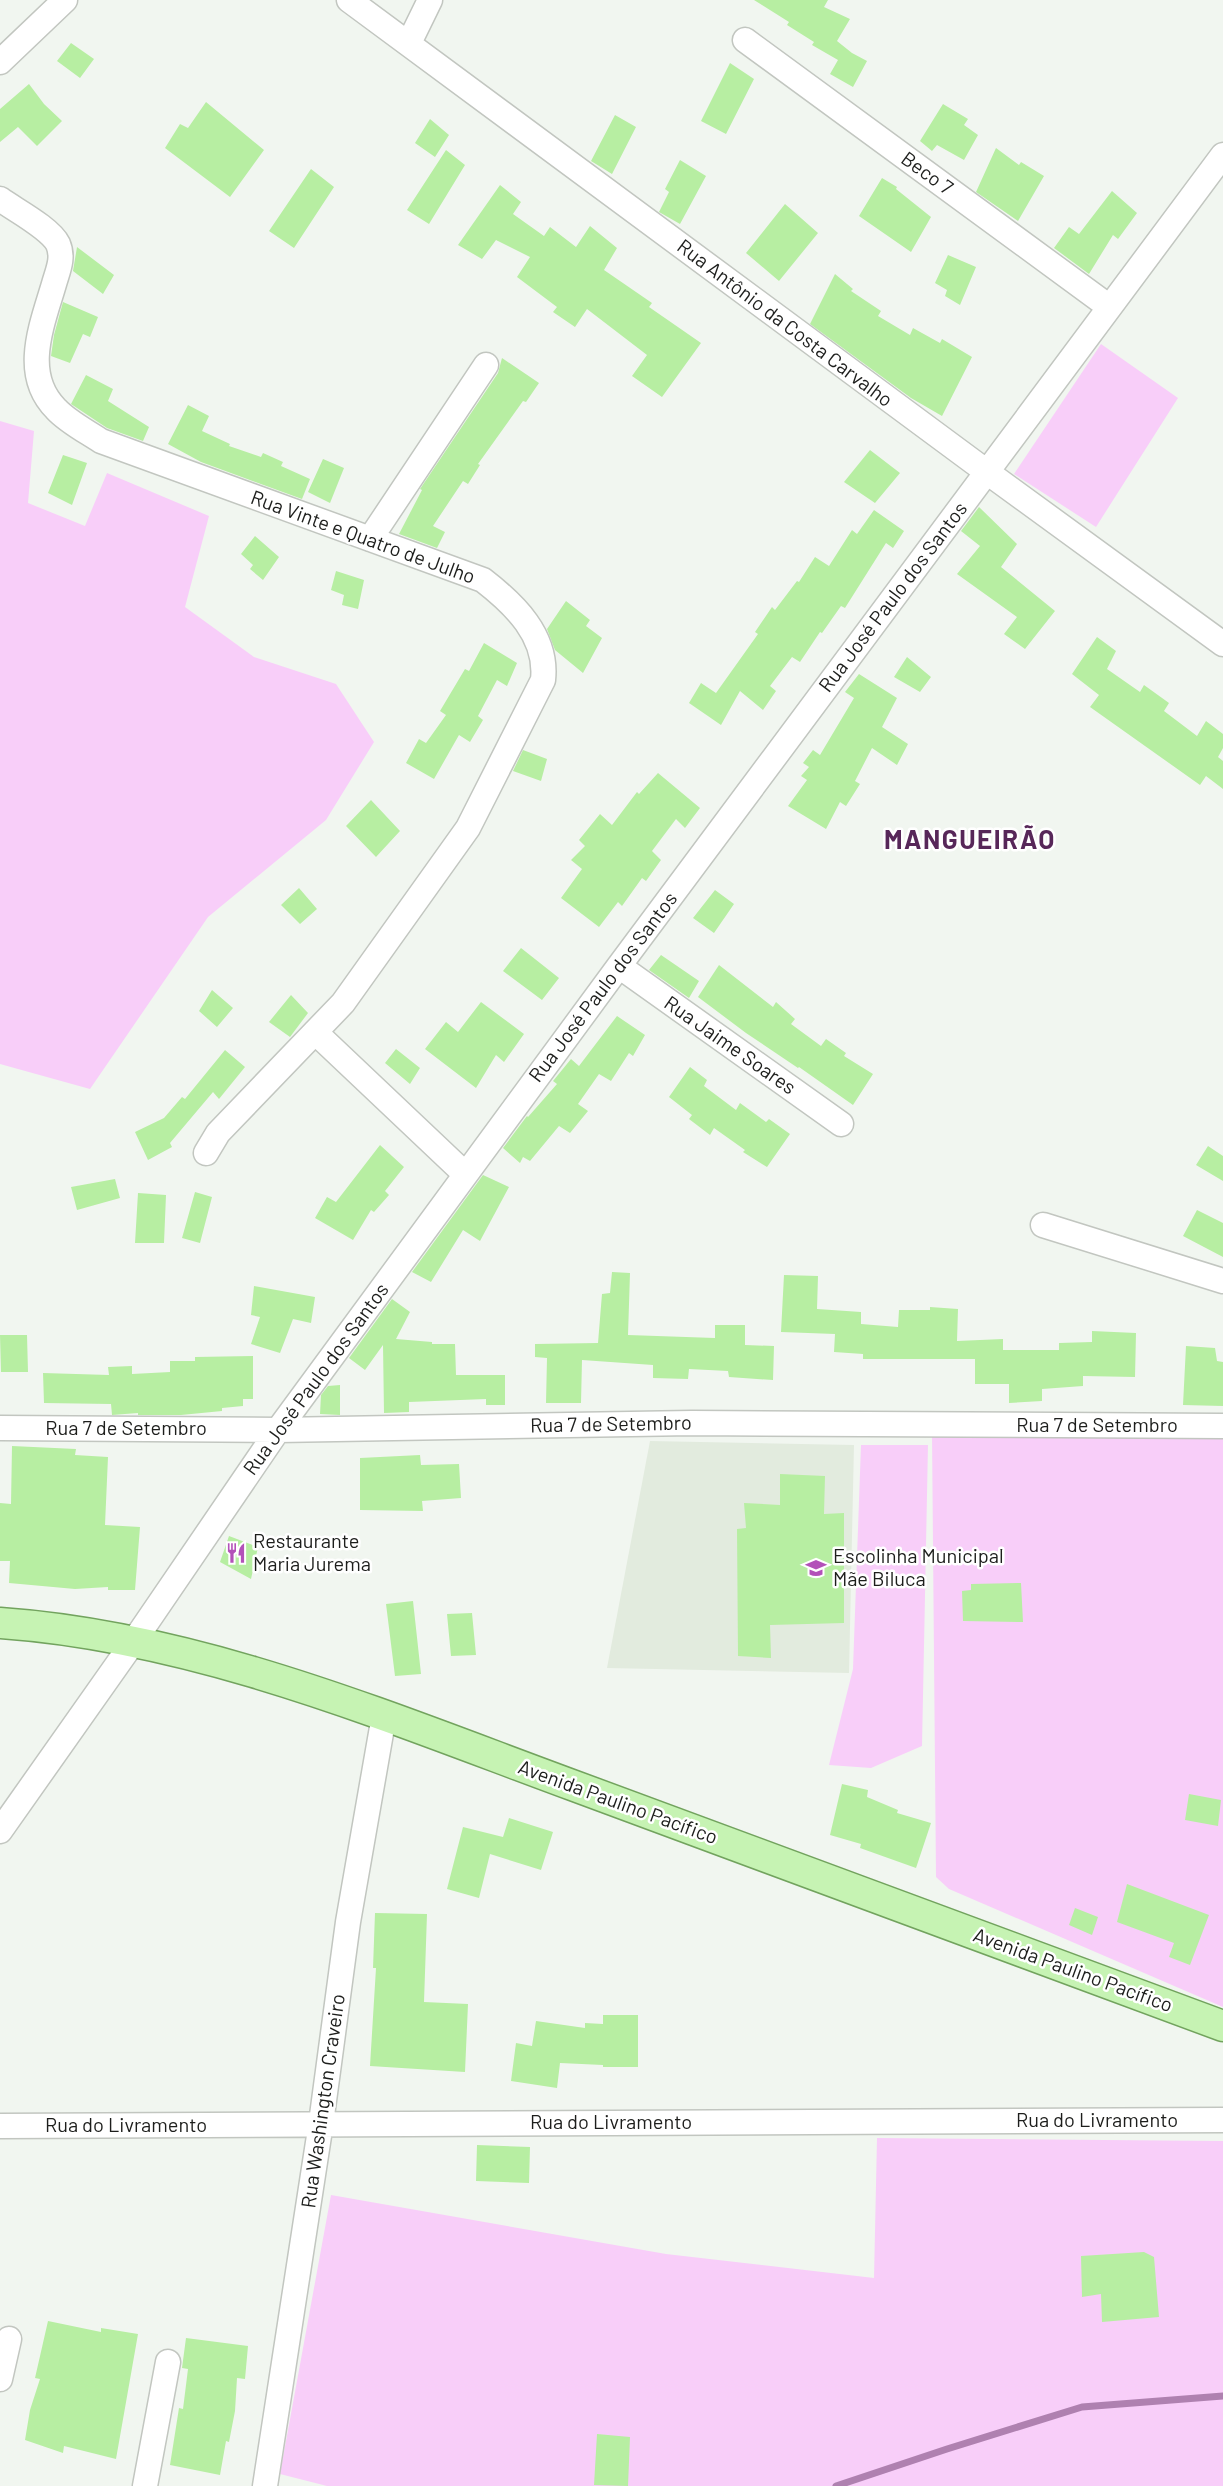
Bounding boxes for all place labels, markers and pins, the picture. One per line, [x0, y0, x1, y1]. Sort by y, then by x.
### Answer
place label: Restaurante Maria Jurema [253, 1528, 371, 1575]
restaurant icon: Restaurante Maria Jurema [224, 1541, 248, 1565]
place label: Escolinha Municipal Mãe Biluca [833, 1543, 1004, 1590]
school or university icon: Escolinha Municipal Mãe Biluca [804, 1556, 828, 1580]

